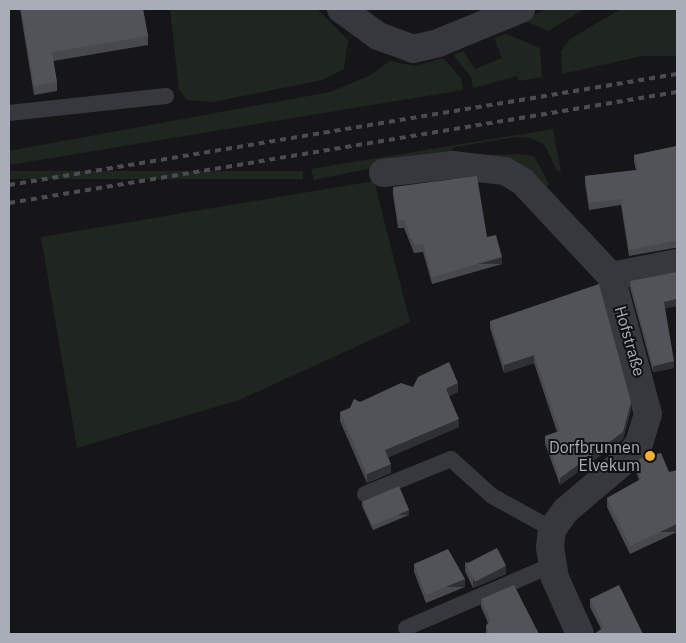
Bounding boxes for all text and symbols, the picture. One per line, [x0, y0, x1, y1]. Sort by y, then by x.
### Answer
street label: Hofstraße [611, 304, 649, 378]
place label: Dorfbrunnen Elvekum [549, 437, 640, 475]
marker: Dorfbrunnen Elvekum [644, 450, 656, 462]

